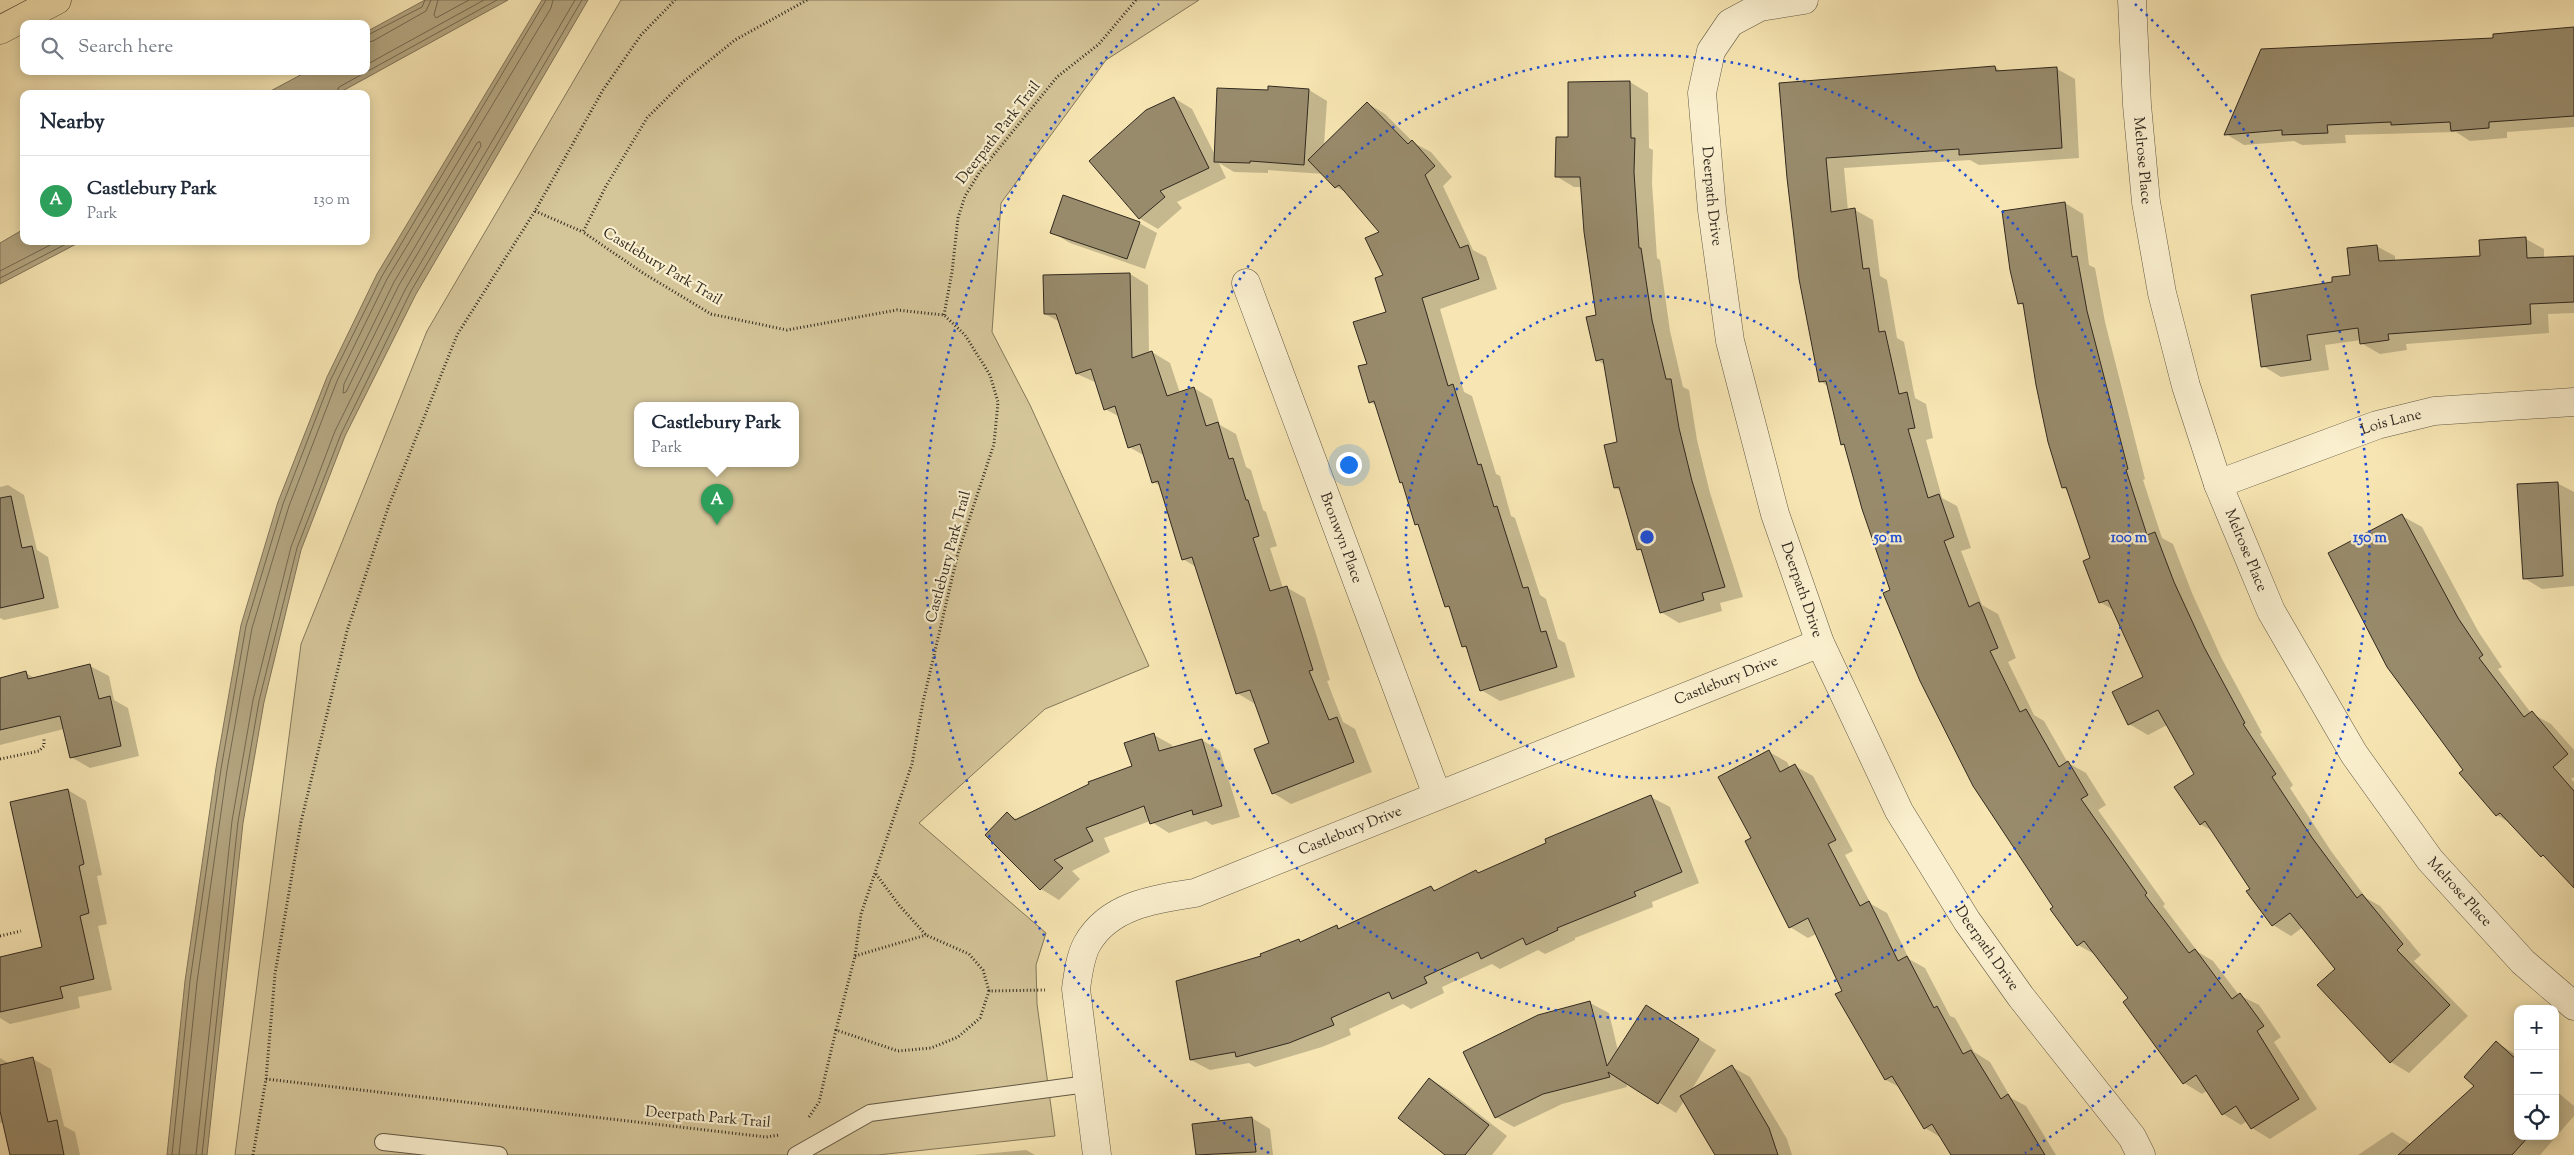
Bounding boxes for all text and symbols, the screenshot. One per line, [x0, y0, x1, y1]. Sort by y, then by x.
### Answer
search box [20, 20, 370, 75]
icon: search [38, 34, 66, 62]
text: Search here [78, 34, 173, 61]
street label: Deerpath Park Trail [952, 77, 1046, 189]
text: Nearby [40, 108, 105, 138]
street label: Melrose Place [2128, 116, 2157, 205]
street label: Deerpath Drive [1696, 146, 1727, 247]
text: Castlebury Park [87, 176, 217, 203]
text: A [50, 189, 63, 212]
text: 130 m [313, 189, 350, 212]
text: Park [87, 203, 118, 226]
street label: Castlebury Park Trail [598, 223, 726, 311]
popup [634, 402, 799, 467]
street label: Lois Lane [2358, 404, 2424, 441]
text: Castlebury Park [652, 410, 781, 437]
text: Park [652, 437, 682, 460]
your location [1336, 452, 1362, 478]
pin: A [701, 484, 733, 525]
street label: Castlebury Park Trail [921, 489, 977, 625]
street label: Bronwyn Place [1315, 489, 1368, 586]
street label: Melrose Place [2219, 506, 2272, 595]
centre of rings [1638, 528, 1656, 546]
text: 50 m [1873, 528, 1903, 549]
text: 100 m [2111, 528, 2148, 549]
text: 150 m [2353, 528, 2387, 549]
street label: Deerpath Drive [1775, 539, 1828, 640]
street label: Castlebury Drive [1671, 650, 1781, 711]
street label: Castlebury Drive [1295, 801, 1405, 861]
street label: Melrose Place [2422, 853, 2497, 932]
street label: Deerpath Drive [1949, 902, 2024, 995]
map controls [2514, 1005, 2559, 1140]
button: + [2514, 1005, 2559, 1050]
button: − [2514, 1050, 2559, 1095]
button: locate [2514, 1095, 2559, 1140]
street label: Deerpath Park Trail [644, 1102, 772, 1134]

